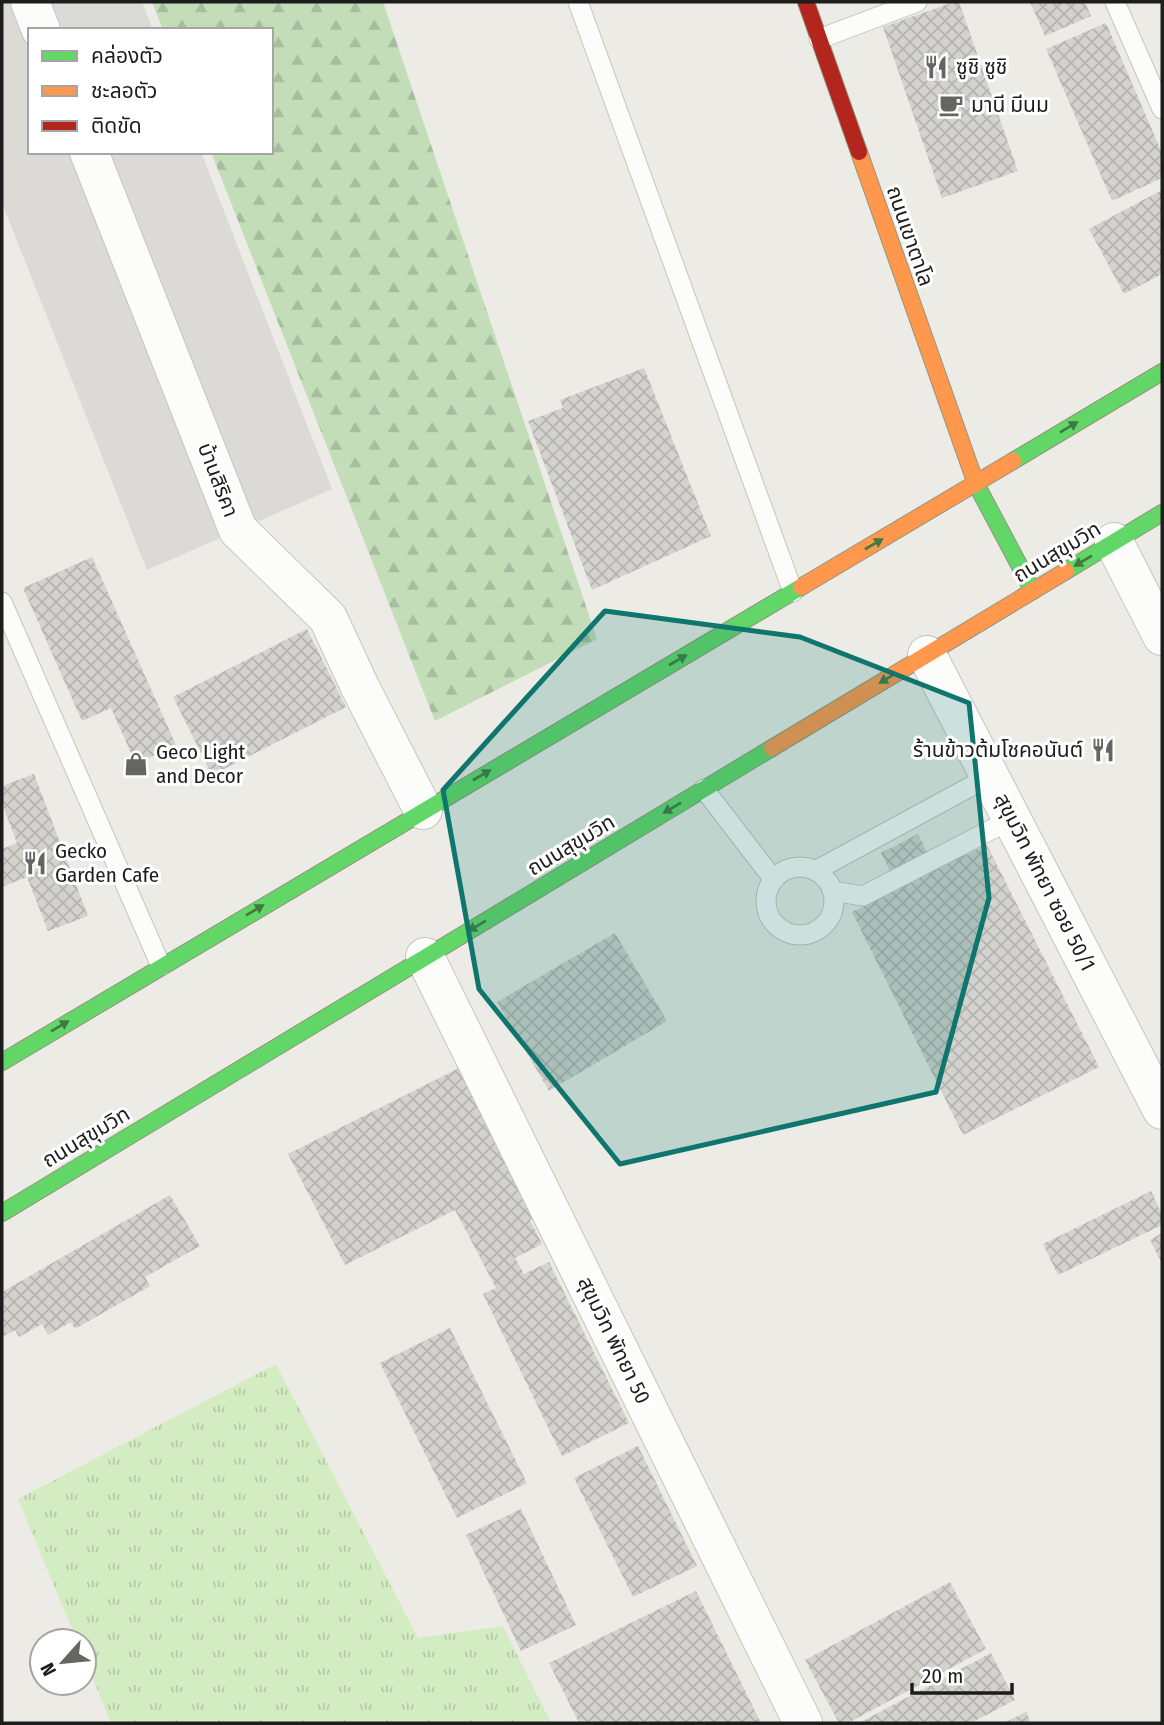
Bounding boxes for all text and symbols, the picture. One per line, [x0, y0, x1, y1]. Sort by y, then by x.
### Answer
legend [28, 28, 273, 154]
text: คล่องตัว [91, 43, 163, 69]
restaurant icon: ซูชิ ซูชิ [922, 53, 950, 81]
place label: ซูชิ ซูชิ [956, 54, 1007, 80]
text: ชะลอตัว [91, 78, 157, 104]
cafe icon: มานี มีนม [937, 91, 965, 119]
place label: มานี มีนม [971, 92, 1049, 118]
text: ติดขัด [91, 113, 142, 139]
street label: ถนนเขาตาโล [881, 182, 939, 290]
one-way arrow [1060, 421, 1079, 434]
street label: บ้านสิริคา [192, 439, 244, 521]
street label: ถนนสุขุมวิท [1008, 516, 1106, 588]
one-way arrow [865, 538, 884, 550]
one-way arrow [1073, 554, 1092, 567]
one-way arrow [669, 654, 688, 666]
one-way arrow [879, 672, 898, 684]
restaurant icon: ร้านข้าวต้มโชคอนันต์ [1089, 736, 1117, 764]
place label: ร้านข้าวต้มโชคอนันต์ [913, 737, 1083, 763]
place label: Geco Light and Decor [156, 739, 246, 789]
shop icon: Geco Light and Decor [122, 750, 150, 778]
one-way arrow [473, 769, 492, 781]
street label: สุขุมวิท พัทยา ซอย 50/1 [989, 789, 1101, 975]
one-way arrow [663, 802, 682, 814]
street label: ถนนสุขุมวิท [522, 809, 620, 881]
place label: Gecko Garden Cafe [55, 838, 159, 888]
restaurant icon: Gecko Garden Cafe [21, 849, 49, 877]
one-way arrow [246, 903, 265, 916]
one-way arrow [468, 919, 487, 932]
one-way arrow [51, 1020, 70, 1033]
street label: ถนนสุขุมวิท [37, 1101, 135, 1173]
street label: สุขุมวิท พัทยา 50 [572, 1272, 656, 1408]
north arrow [28, 1627, 98, 1697]
scale bar [912, 1652, 1012, 1696]
text: N [35, 1659, 61, 1680]
text: 20 m [922, 1663, 963, 1689]

